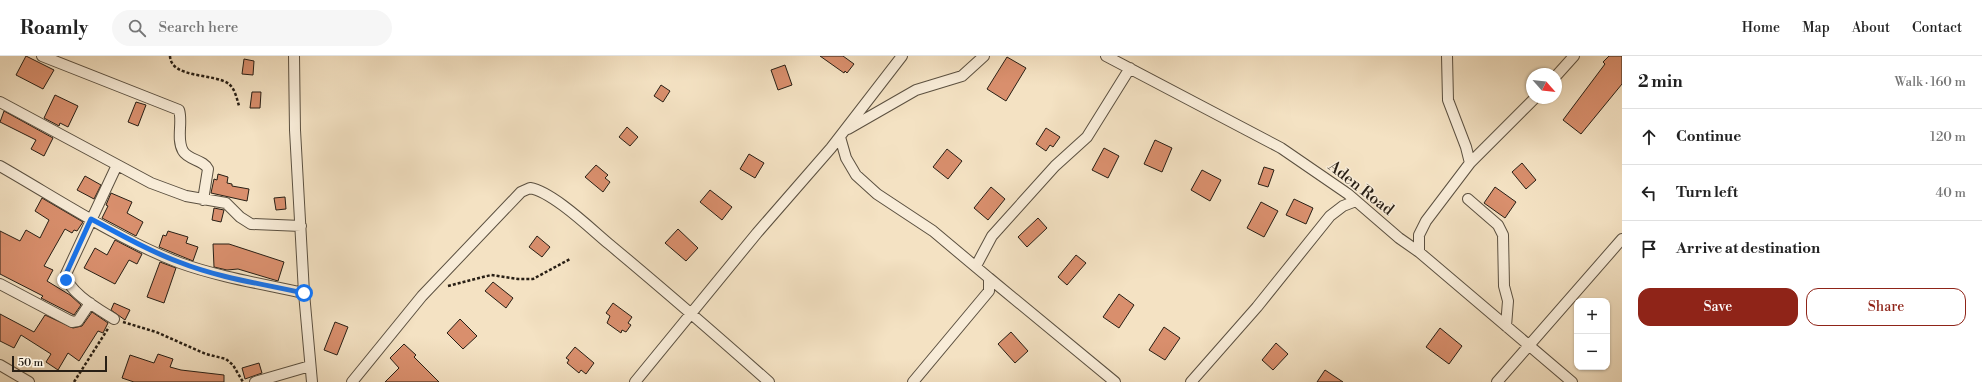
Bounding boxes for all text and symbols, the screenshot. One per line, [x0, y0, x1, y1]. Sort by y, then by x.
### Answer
search box [112, 10, 392, 46]
text: Roamly [20, 16, 88, 40]
icon: search [126, 17, 148, 39]
text: Search here [158, 18, 238, 37]
text: Home [1742, 19, 1780, 37]
text: Map [1802, 19, 1830, 37]
text: About [1852, 19, 1890, 37]
text: Contact [1912, 19, 1962, 37]
north arrow [1526, 68, 1562, 104]
text: 2 min [1638, 71, 1683, 93]
text: Walk · 160 m [1895, 74, 1966, 90]
icon: ahead [1638, 126, 1660, 148]
text: Continue [1676, 127, 1741, 146]
text: 120 m [1930, 129, 1966, 145]
street label: Aden Road [1323, 156, 1398, 220]
icon: left [1638, 182, 1660, 204]
text: Turn left [1676, 183, 1738, 202]
text: 40 m [1936, 185, 1966, 201]
icon: arrive [1638, 238, 1660, 260]
text: Arrive at destination [1676, 239, 1820, 258]
route end [57, 271, 75, 289]
route start [295, 284, 313, 302]
button: Save [1638, 288, 1798, 326]
button: Share [1806, 288, 1966, 326]
map controls [1574, 298, 1610, 370]
button: + [1574, 298, 1610, 334]
button: − [1574, 334, 1610, 370]
scale bar [12, 354, 107, 373]
text: 50 m [18, 356, 43, 370]

